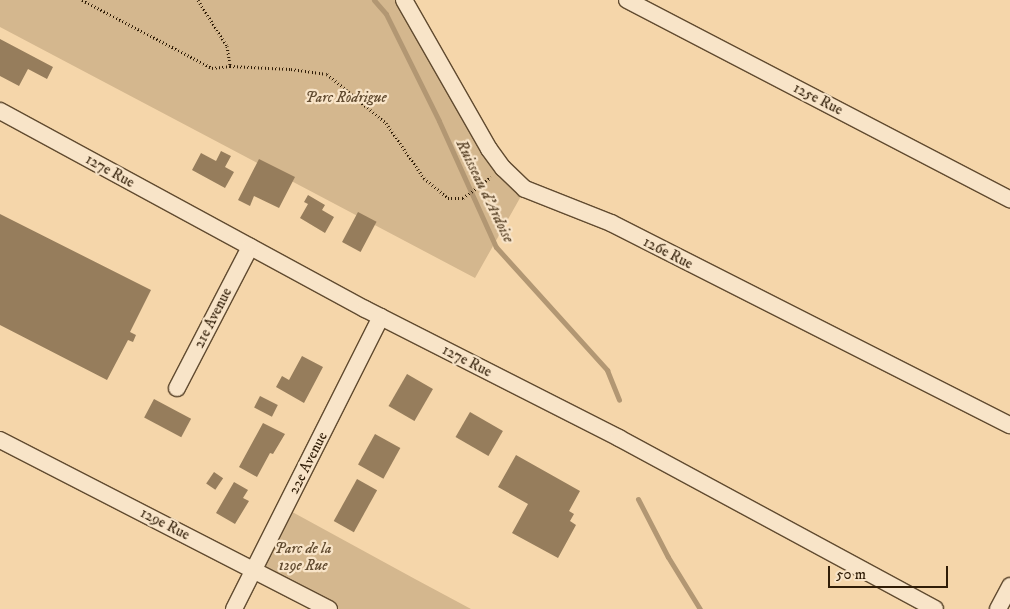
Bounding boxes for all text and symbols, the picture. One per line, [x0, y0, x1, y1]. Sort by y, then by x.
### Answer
street label: 125e Rue [790, 79, 846, 119]
park label: Parc Rodrigue [305, 89, 387, 107]
water label: Ruisseau d'Ardoise [452, 136, 518, 246]
street label: 127e Rue [82, 150, 138, 192]
street label: 126e Rue [640, 233, 696, 273]
street label: 21e Avenue [190, 285, 236, 351]
street label: 127e Rue [439, 341, 495, 381]
street label: 22e Avenue [285, 429, 331, 497]
street label: 129e Rue [137, 504, 193, 544]
park label: Parc de la 129e Rue [275, 539, 331, 574]
scale bar [830, 556, 950, 588]
text: 50 m [836, 565, 866, 584]

